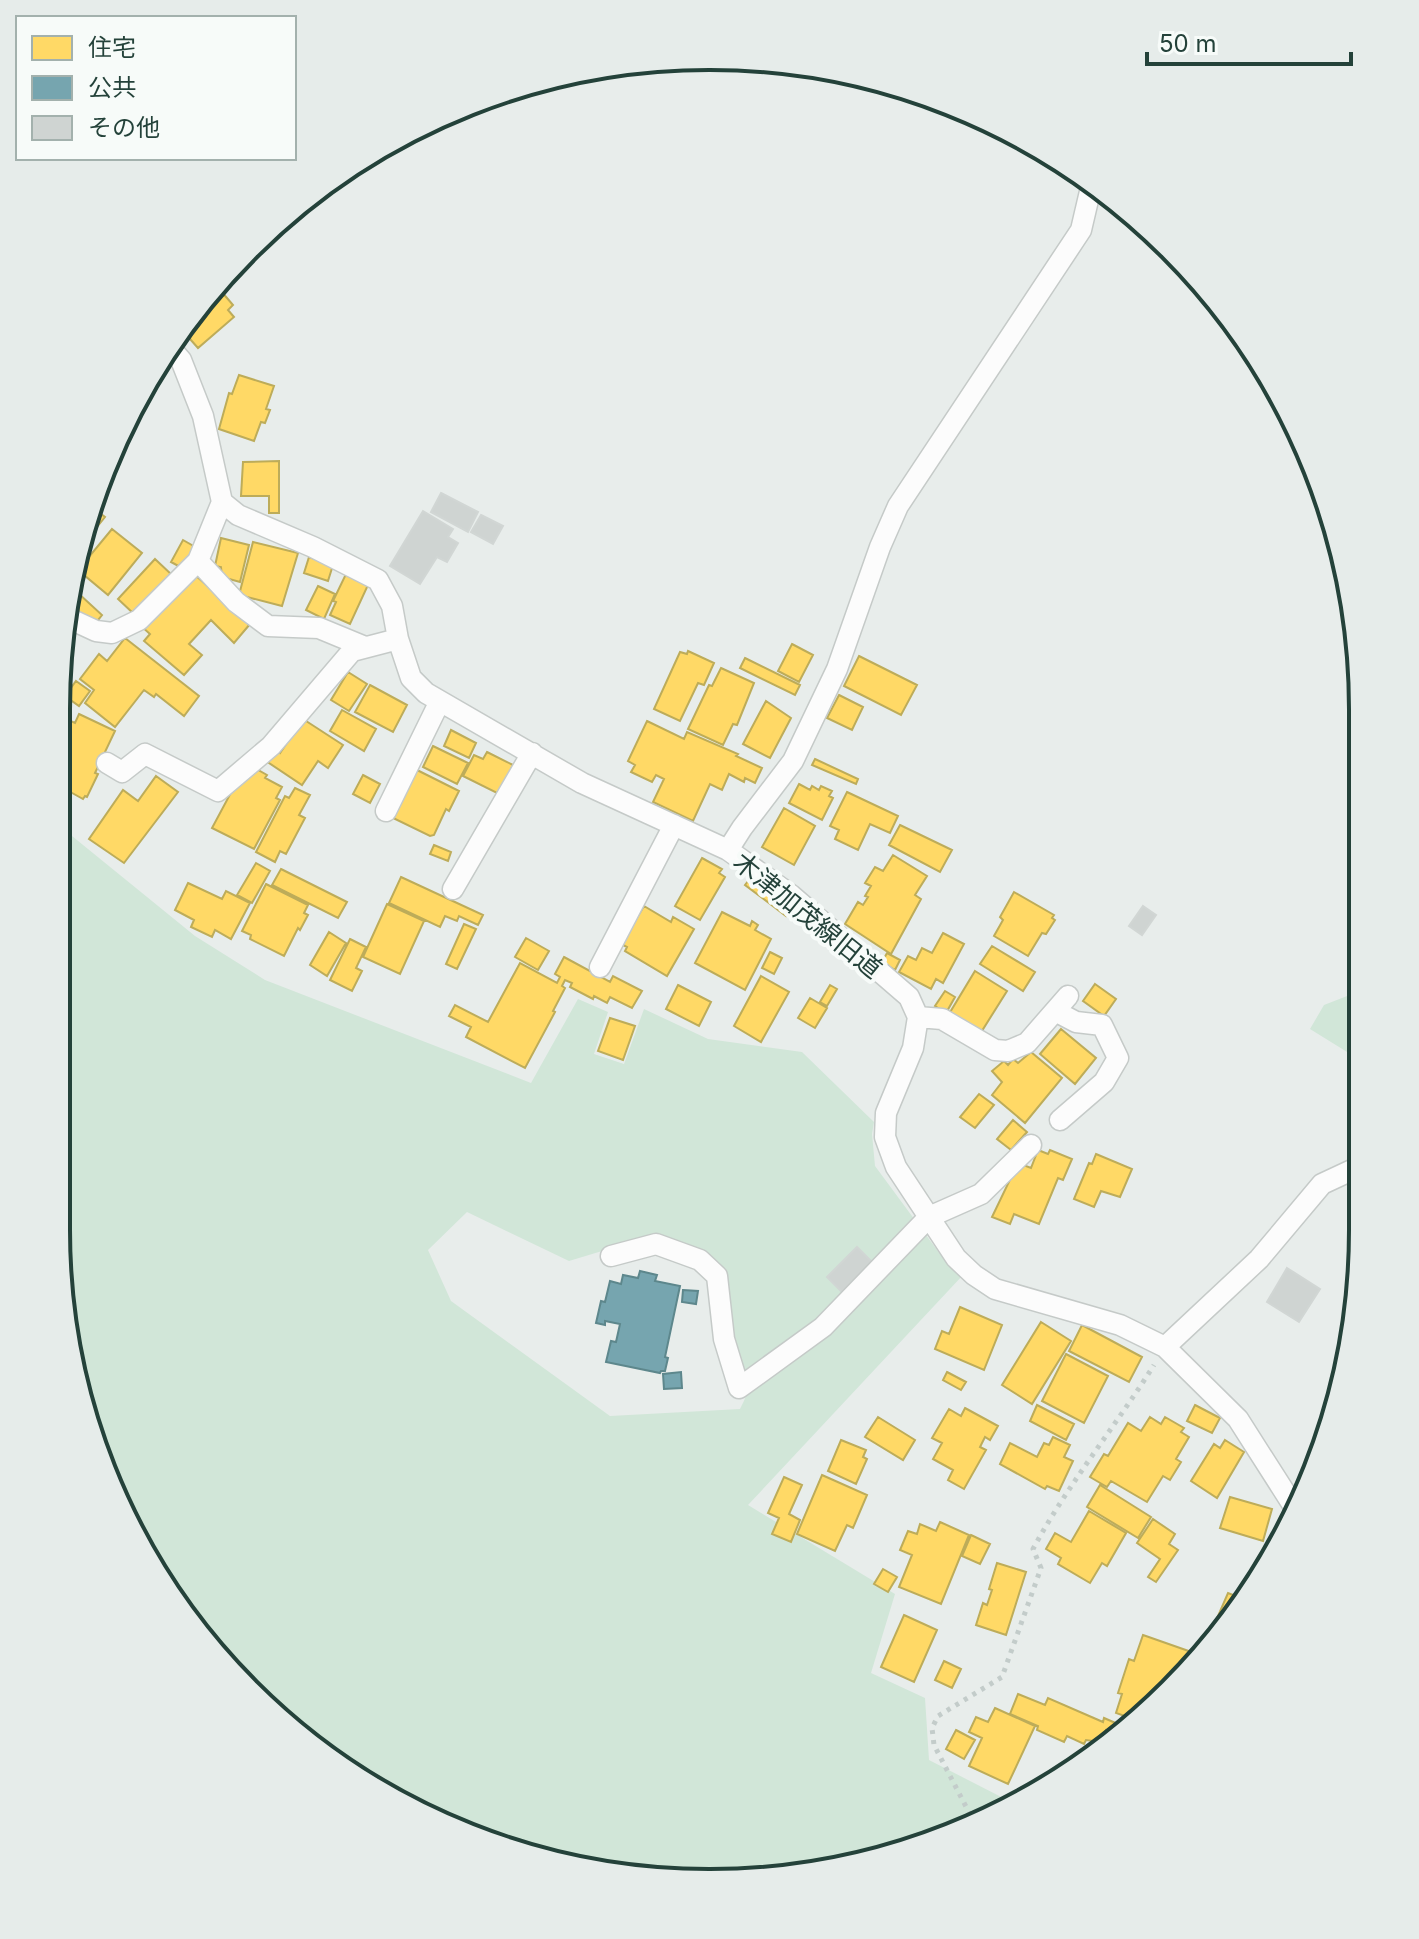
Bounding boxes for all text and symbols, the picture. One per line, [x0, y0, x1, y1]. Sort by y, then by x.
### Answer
legend [16, 16, 296, 160]
scale bar [1147, 16, 1351, 66]
text: 50 m [1159, 29, 1217, 58]
text: 住宅 [88, 33, 136, 62]
text: 公共 [88, 73, 136, 102]
text: その他 [88, 113, 160, 142]
street label: 木津加茂線旧道 [728, 846, 888, 984]

